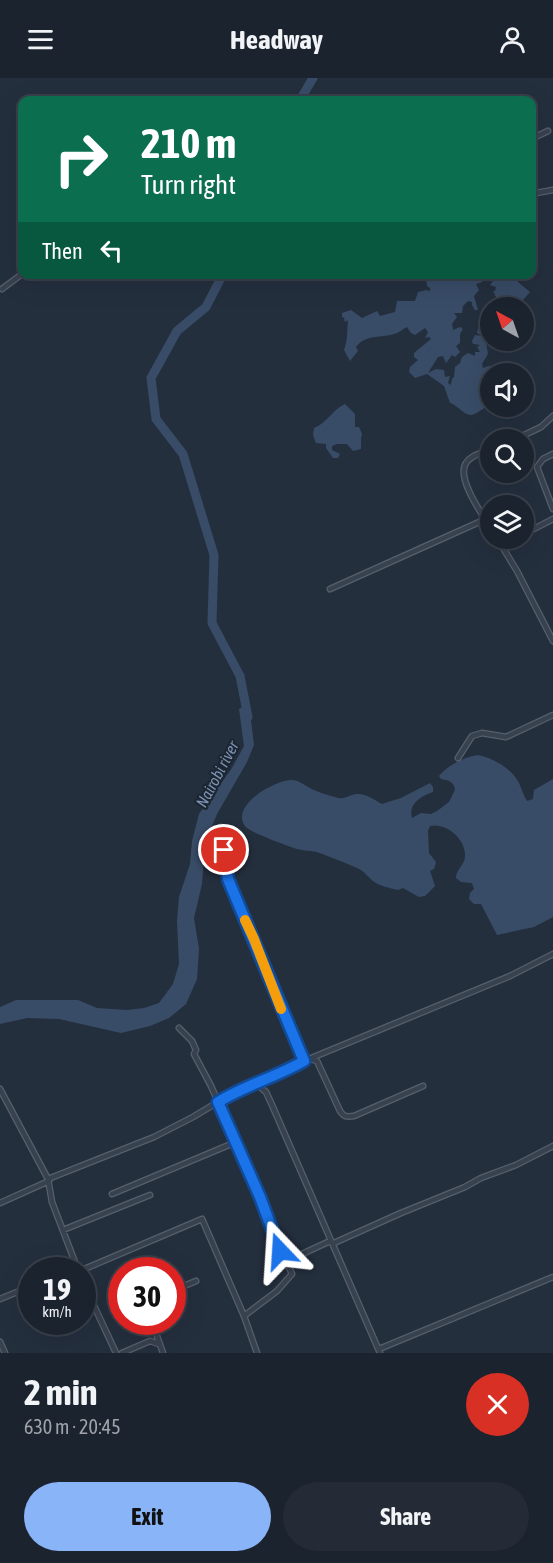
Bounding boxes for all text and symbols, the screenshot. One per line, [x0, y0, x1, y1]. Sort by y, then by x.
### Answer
icon: menu [24, 23, 57, 56]
icon: person [496, 23, 529, 56]
text: Headway [230, 24, 323, 55]
text: 210 m [141, 119, 236, 167]
icon: right [42, 120, 120, 198]
text: Turn right [141, 169, 236, 200]
icon: left [95, 234, 128, 267]
text: Then [42, 238, 83, 264]
north arrow [480, 297, 534, 351]
map controls [480, 297, 534, 549]
button: sound [480, 363, 534, 417]
button: search [480, 429, 534, 483]
button: layers [480, 495, 534, 549]
water label: Nairobi river [192, 737, 243, 810]
pin [198, 824, 249, 875]
icon: arrive [207, 833, 240, 866]
position arrow [248, 1219, 312, 1283]
speed limit sign: 30 [108, 1257, 186, 1335]
text: 19 [43, 1272, 71, 1306]
text: km/h [42, 1303, 72, 1320]
text: 2 min [24, 1371, 98, 1413]
button: close [466, 1373, 529, 1436]
text: 630 m · 20:45 [24, 1415, 121, 1438]
button: Exit [24, 1482, 271, 1551]
button: Share [283, 1482, 529, 1551]

